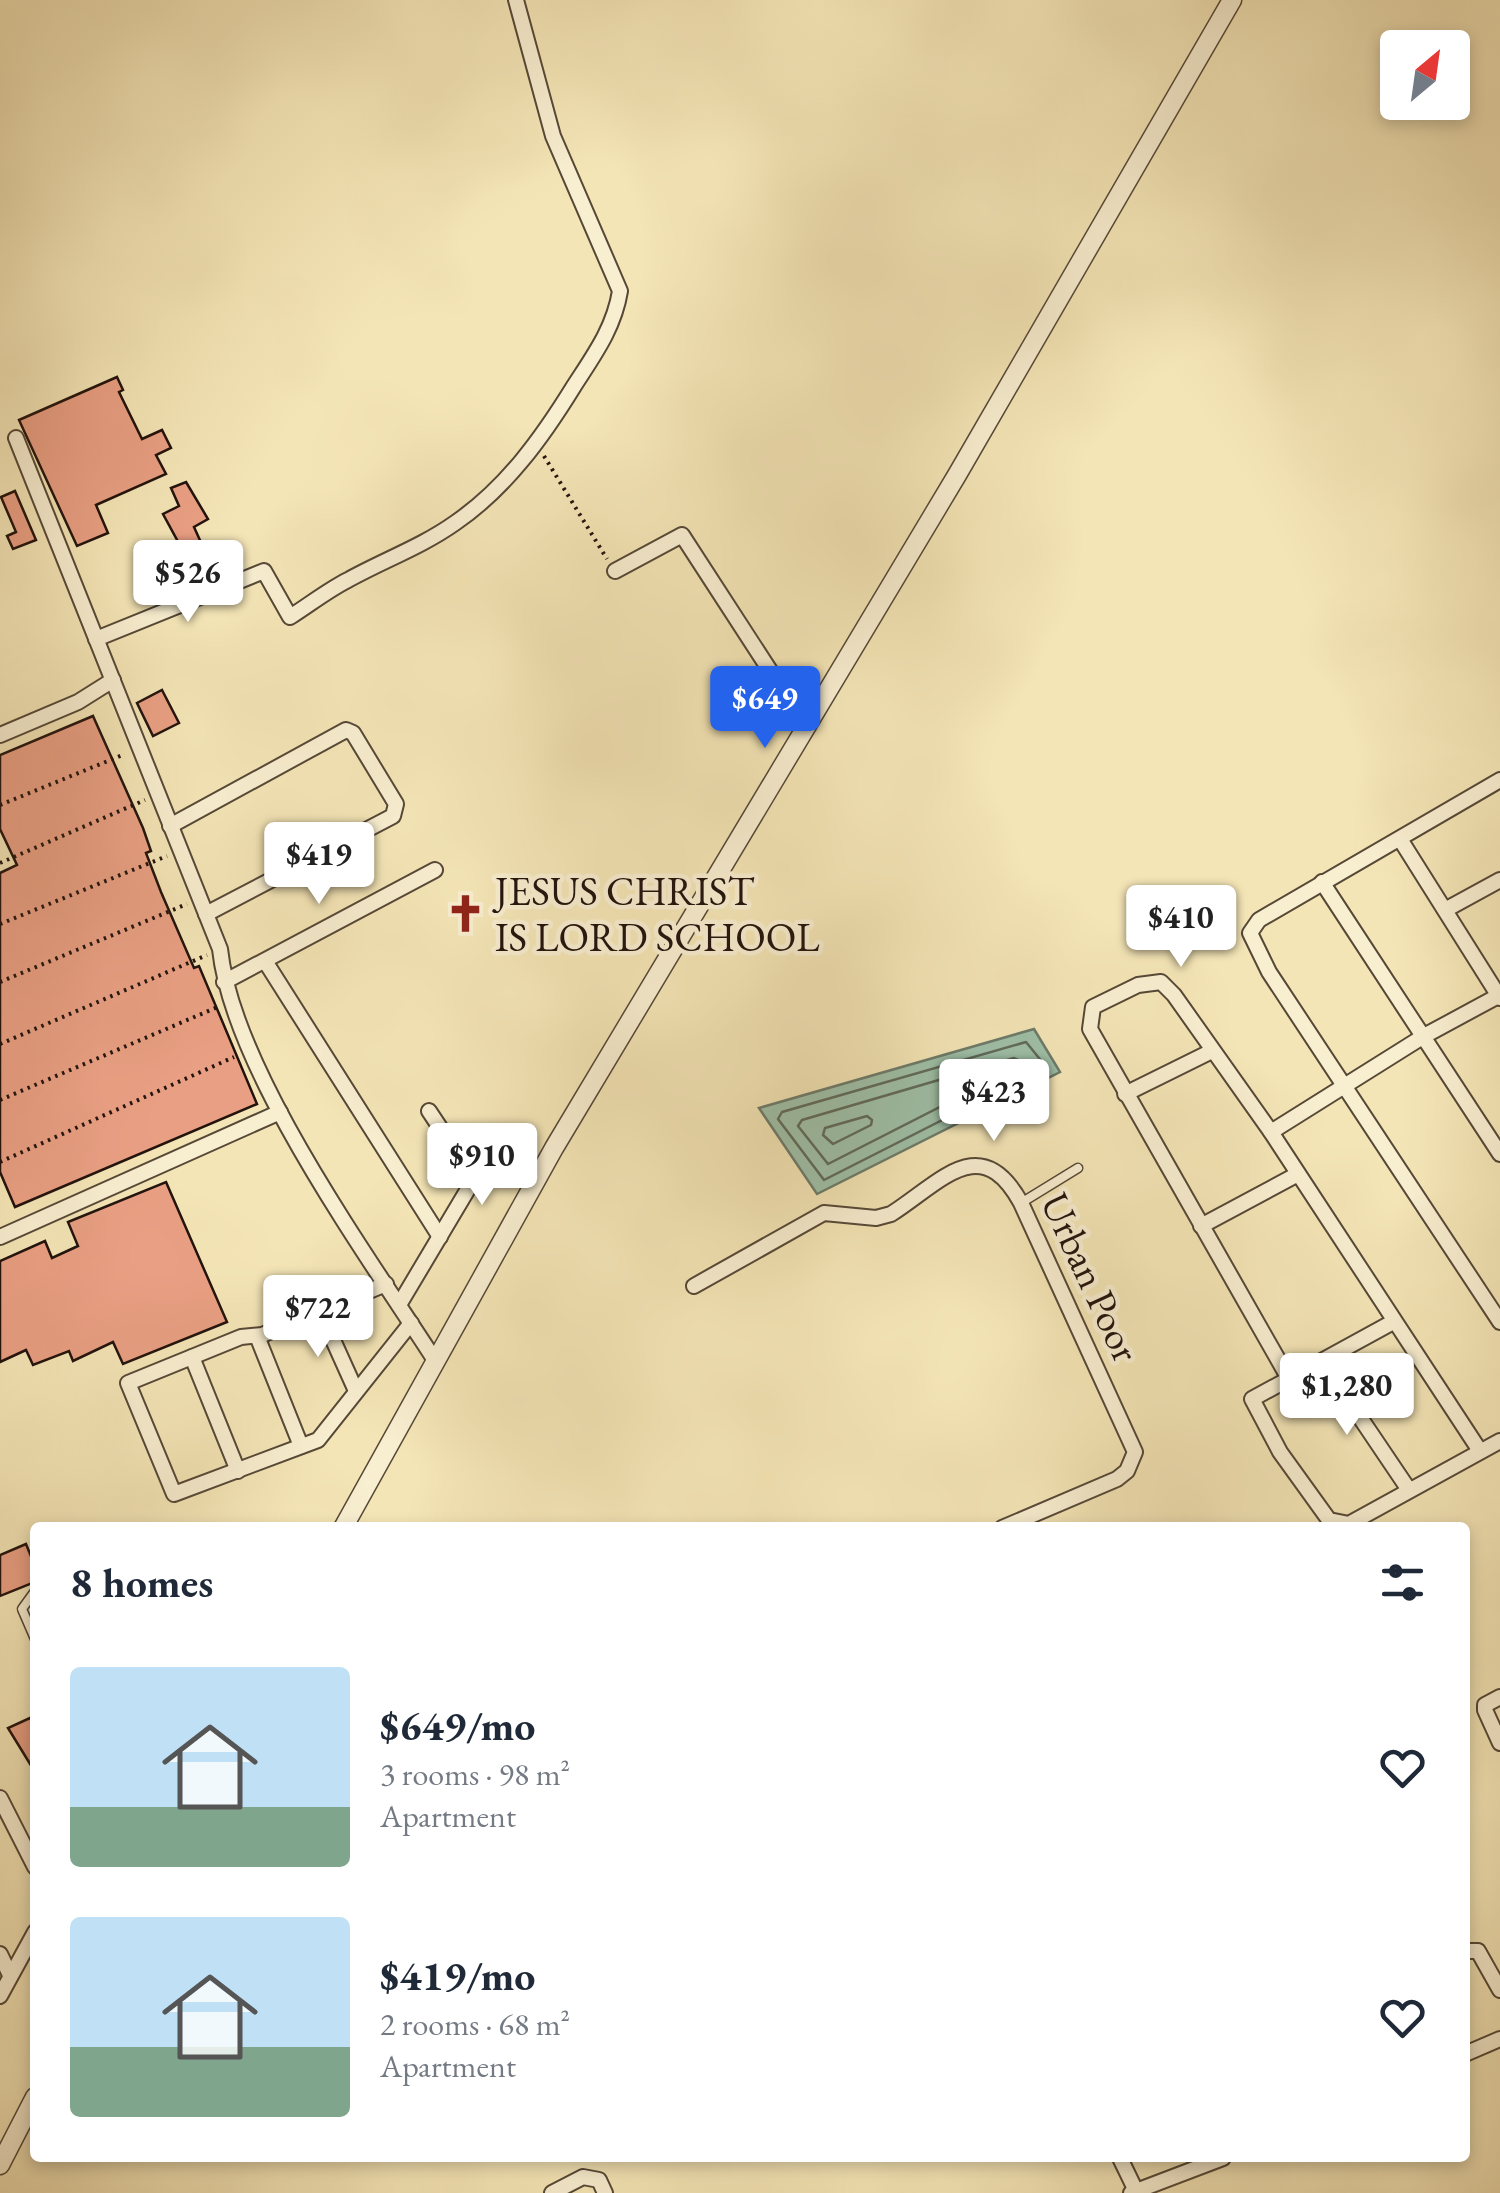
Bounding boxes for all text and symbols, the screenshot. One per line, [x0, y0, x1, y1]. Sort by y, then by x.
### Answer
north arrow [1380, 30, 1470, 120]
map controls [1380, 30, 1470, 120]
pin: $526 [129, 540, 247, 625]
text: $526 [155, 551, 221, 593]
pin: $649 [706, 666, 824, 751]
text: $649 [732, 677, 798, 719]
pin: $419 [260, 822, 378, 907]
text: $419 [286, 833, 352, 875]
place label: JESUS CHRIST IS LORD SCHOOL [492, 865, 820, 963]
pin: $410 [1122, 885, 1240, 970]
church icon: JESUS CHRIST IS LORD SCHOOL [444, 893, 486, 935]
text: $410 [1148, 896, 1214, 938]
pin: $423 [935, 1059, 1053, 1144]
text: $423 [961, 1070, 1027, 1112]
pin: $910 [423, 1123, 541, 1208]
text: $910 [449, 1134, 515, 1176]
street label: Urban Poor [1029, 1184, 1153, 1370]
pin: $722 [259, 1275, 377, 1360]
text: $722 [285, 1286, 351, 1328]
pin: $1,280 [1266, 1353, 1428, 1438]
text: $1,280 [1302, 1364, 1392, 1406]
text: 8 homes [70, 1555, 213, 1610]
icon: filters [1375, 1555, 1430, 1610]
text: $649/mo [380, 1698, 536, 1753]
icon: home [150, 1707, 270, 1827]
icon: heart [1375, 1740, 1430, 1795]
text: 3 rooms · 98 m² [380, 1753, 570, 1795]
text: Apartment [380, 1795, 516, 1837]
text: $419/mo [380, 1948, 536, 2003]
icon: home [150, 1957, 270, 2077]
icon: heart [1375, 1990, 1430, 2045]
text: 2 rooms · 68 m² [380, 2003, 570, 2045]
text: Apartment [380, 2045, 516, 2087]

